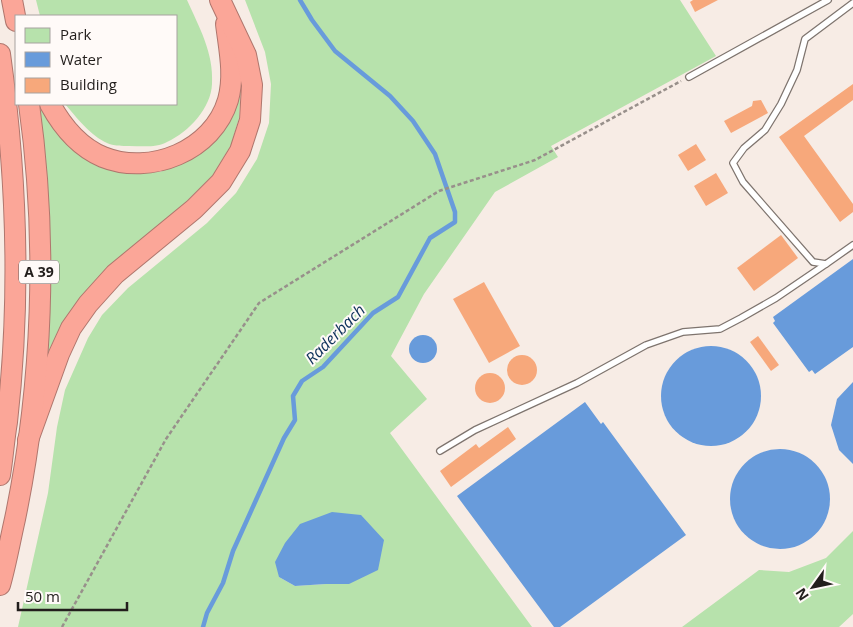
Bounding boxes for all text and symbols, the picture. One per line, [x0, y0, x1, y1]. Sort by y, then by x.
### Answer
legend [15, 15, 178, 105]
text: Park [60, 24, 91, 44]
text: Water [60, 49, 102, 69]
text: Building [60, 74, 117, 94]
road number: A 39 [19, 260, 59, 284]
water label: Raderbach [300, 299, 370, 369]
north arrow [788, 562, 838, 612]
scale bar [18, 580, 126, 612]
text: N [791, 584, 813, 604]
text: 50 m [25, 586, 60, 606]

